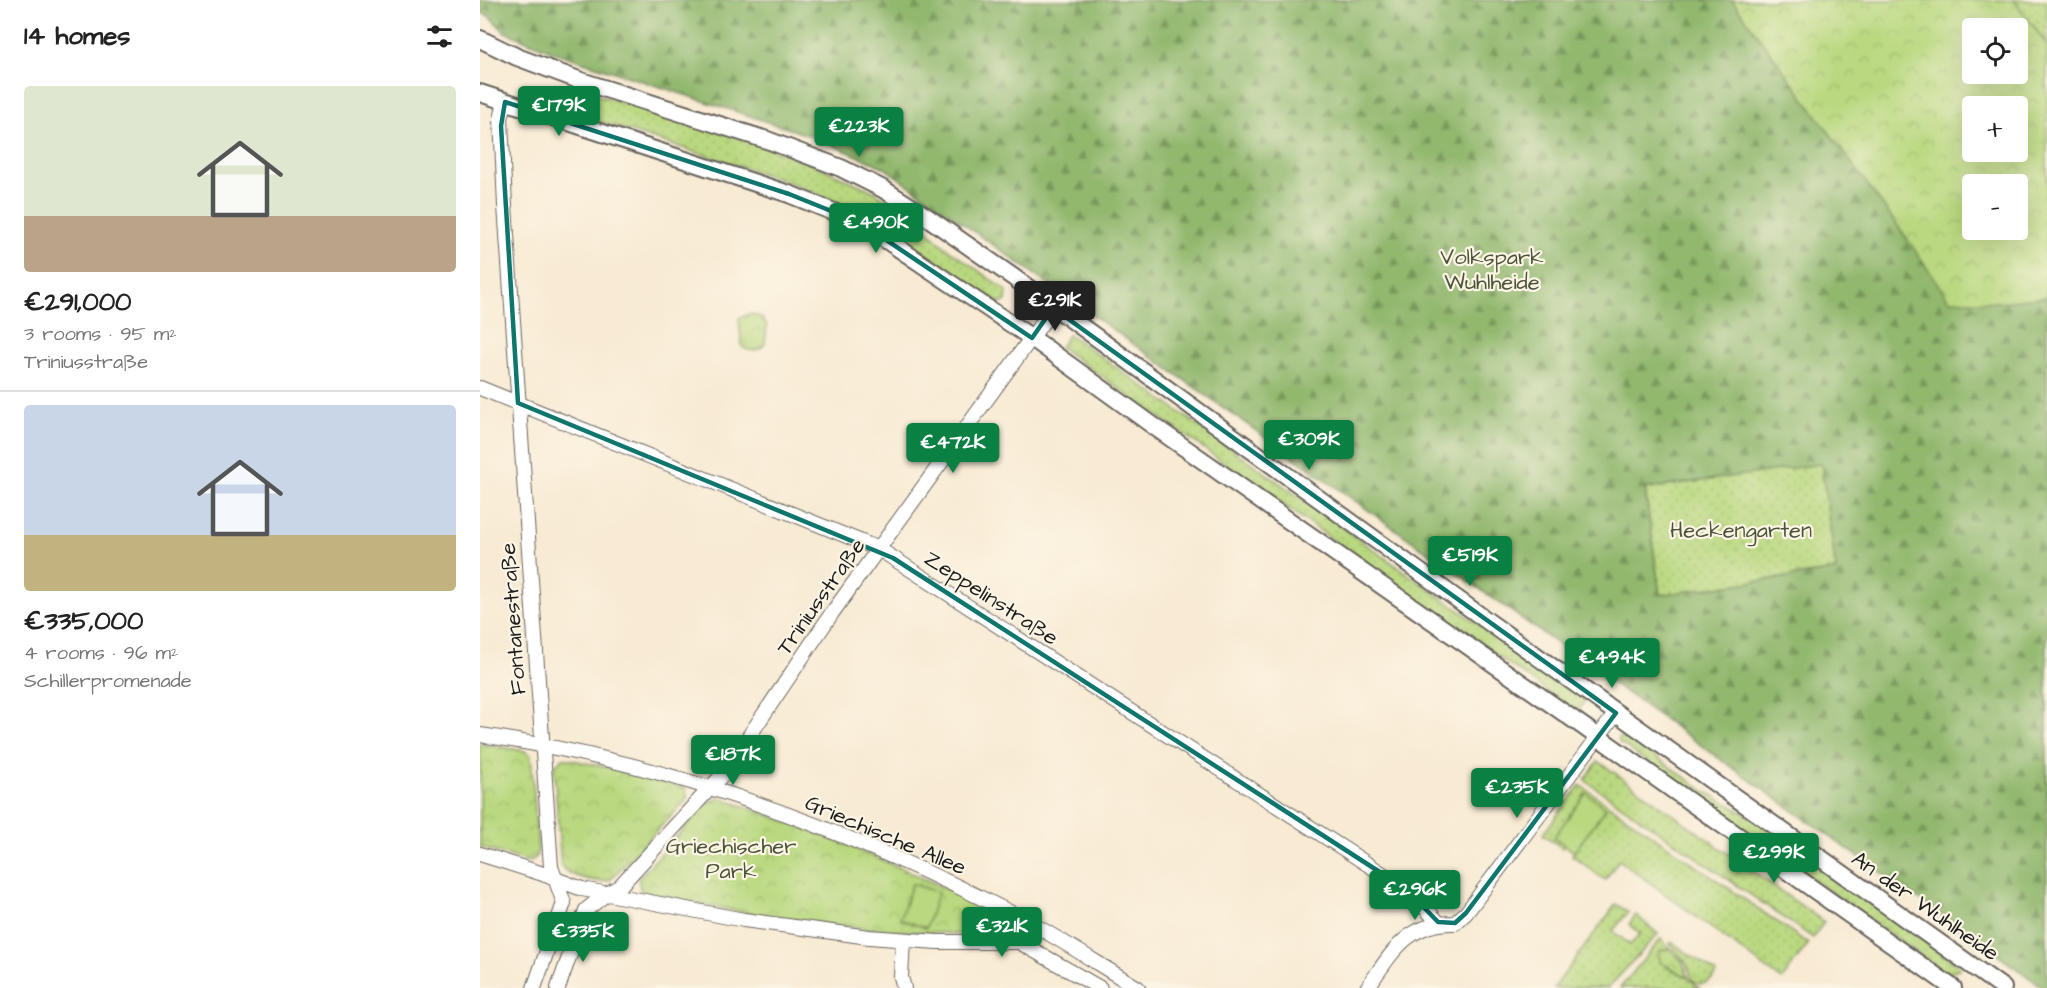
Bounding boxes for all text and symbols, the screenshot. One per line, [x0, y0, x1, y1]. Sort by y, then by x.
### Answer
text: 14 homes [24, 18, 130, 54]
map controls [1962, 18, 2028, 240]
button: locate [1962, 18, 2028, 84]
icon: filters [423, 20, 456, 53]
pin: €179K [517, 86, 601, 137]
text: €179K [532, 91, 586, 119]
button: + [1962, 96, 2028, 162]
pin: €223K [817, 107, 901, 158]
text: €223K [828, 112, 890, 140]
icon: home [186, 125, 294, 233]
button: − [1962, 174, 2028, 240]
pin: €490K [834, 203, 918, 254]
text: €490K [843, 208, 909, 236]
park label: Volkspark Wuhlheide [1440, 242, 1544, 298]
pin: €291K [1013, 281, 1097, 332]
text: €291,000 [24, 284, 132, 320]
text: €291K [1028, 286, 1082, 314]
text: 3 rooms · 95 m² [24, 320, 177, 348]
text: Triniusstraße [24, 348, 148, 376]
pin: €309K [1267, 420, 1351, 471]
pin: €472K [911, 423, 995, 474]
text: €309K [1278, 425, 1340, 453]
text: €472K [920, 428, 986, 456]
icon: home [186, 444, 294, 552]
park label: Heckengarten [1670, 515, 1812, 547]
street label: Triniusstraße [769, 532, 873, 662]
pin: €519K [1428, 536, 1512, 587]
text: €519K [1442, 541, 1498, 569]
street label: Fontanestraße [493, 542, 534, 696]
street label: Zeppelinstraße [918, 543, 1064, 653]
text: €335,000 [24, 603, 143, 639]
pin: €494K [1570, 638, 1654, 689]
text: 4 rooms · 96 m² [24, 639, 179, 667]
text: €494K [1579, 643, 1645, 671]
text: Schillerpromenade [24, 667, 192, 695]
pin: €187K [691, 735, 775, 786]
text: €187K [705, 740, 761, 768]
pin: €235K [1475, 768, 1559, 819]
text: €235K [1485, 773, 1549, 801]
street label: Griechische Allee [800, 787, 971, 883]
park label: Griechischer Park [666, 831, 796, 887]
pin: €299K [1732, 833, 1816, 884]
text: €299K [1743, 838, 1805, 866]
street label: An der Wuhlheide [1845, 844, 2005, 969]
pin: €296K [1373, 870, 1457, 921]
text: €296K [1383, 875, 1447, 903]
pin: €321K [960, 907, 1044, 958]
pin: €335K [541, 912, 625, 963]
text: €321K [976, 912, 1028, 940]
text: €335K [552, 917, 614, 945]

